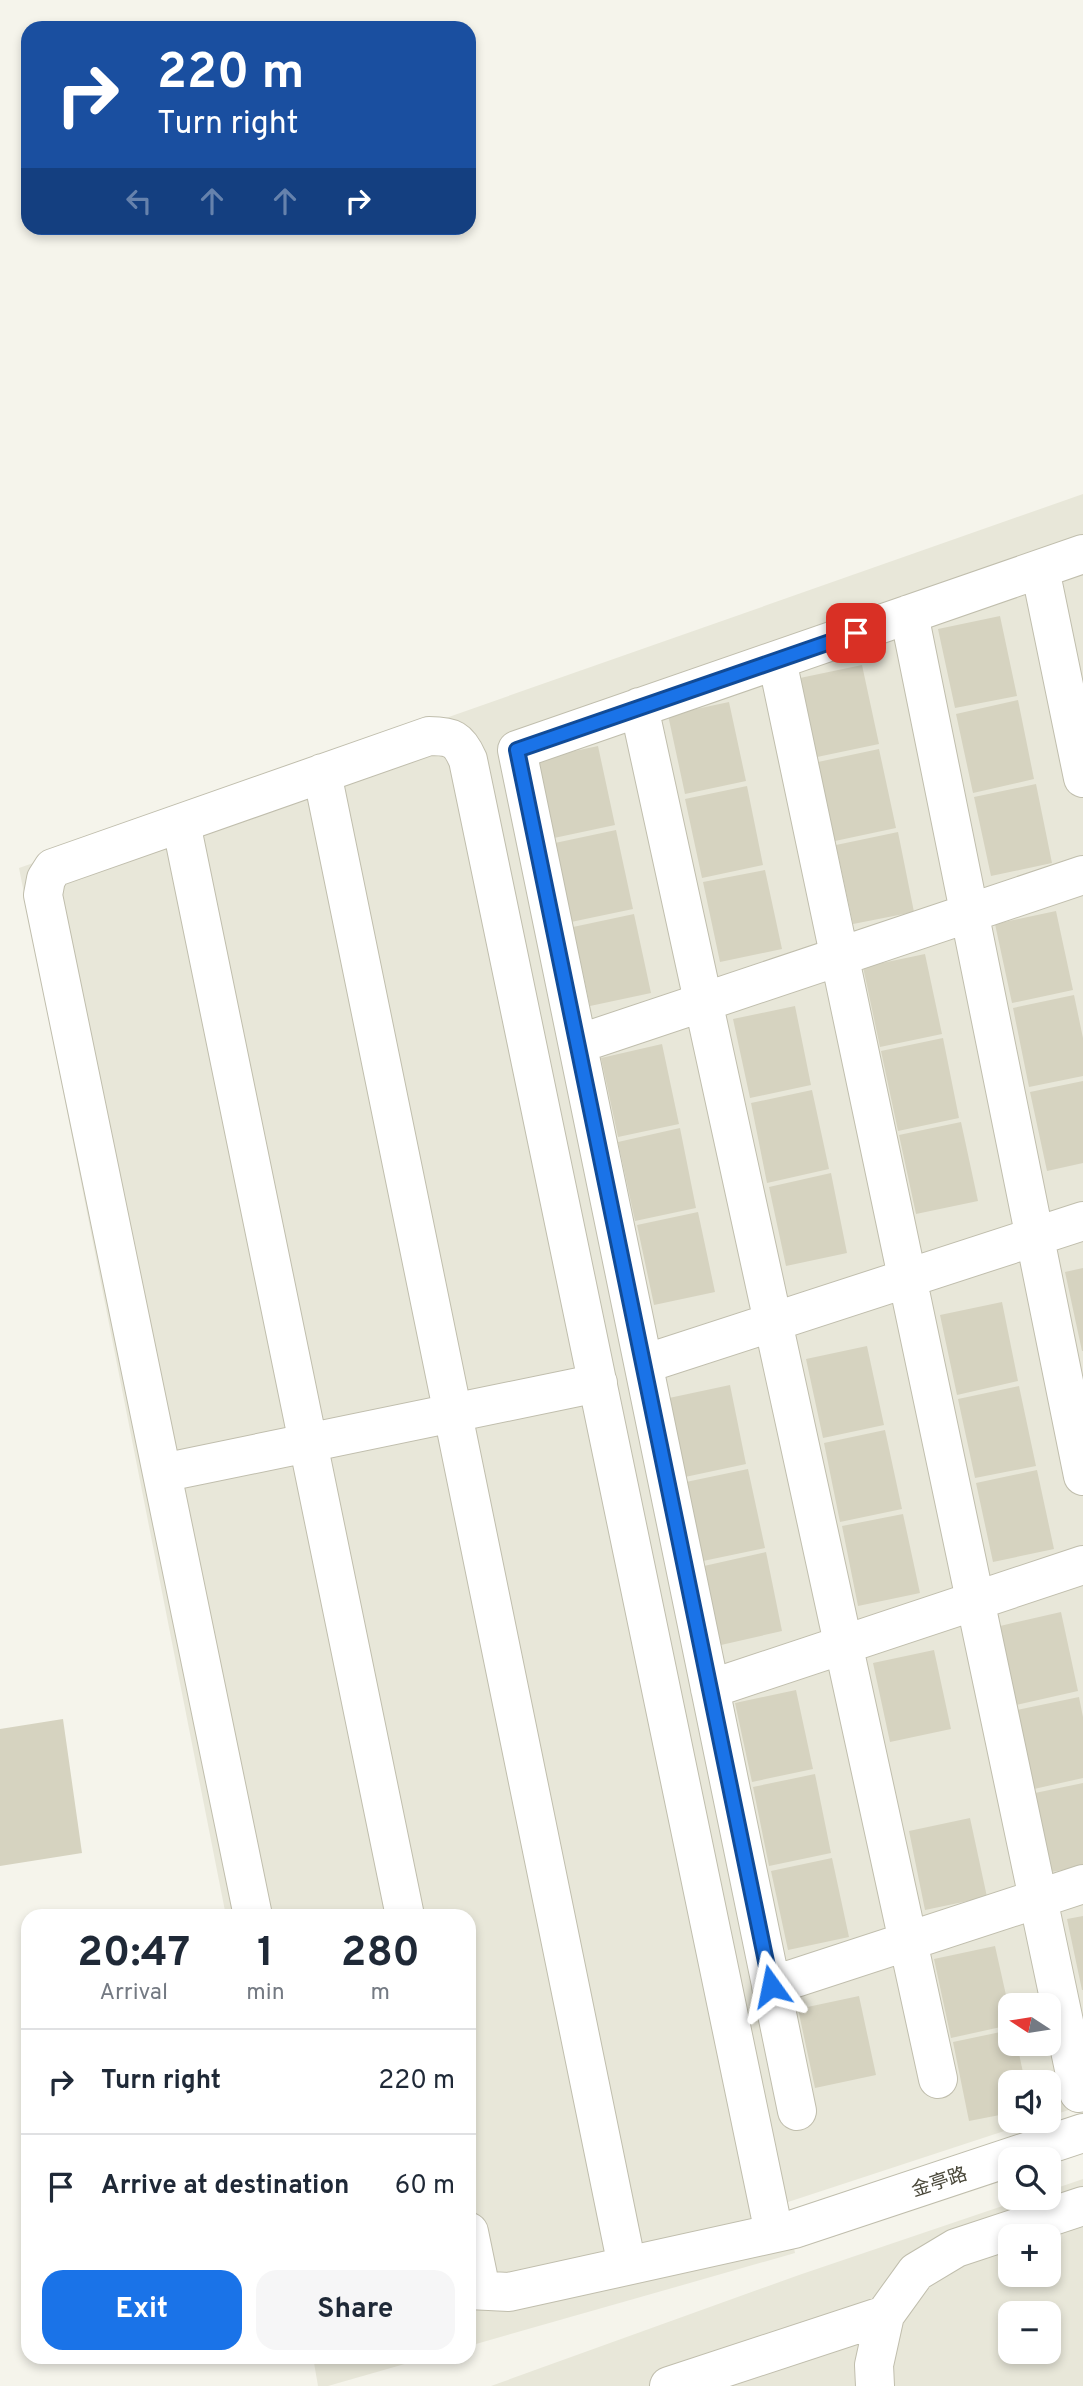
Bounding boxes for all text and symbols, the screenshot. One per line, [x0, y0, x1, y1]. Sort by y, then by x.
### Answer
text: 220 m [157, 44, 304, 106]
icon: right [42, 49, 133, 140]
text: Turn right [157, 105, 299, 145]
icon: left [120, 182, 158, 220]
icon: ahead [193, 182, 231, 220]
icon: ahead [266, 182, 304, 220]
icon: right [339, 182, 377, 220]
pin [826, 603, 886, 663]
icon: arrive [837, 614, 875, 652]
text: 20:47 [77, 1928, 190, 1981]
text: 1 [257, 1928, 274, 1981]
text: 280 [341, 1928, 420, 1981]
position arrow [734, 1949, 808, 2023]
text: Arrival [99, 1979, 168, 2008]
text: min [246, 1979, 285, 2008]
text: m [371, 1979, 390, 2008]
north arrow [998, 1993, 1060, 2056]
map controls [998, 1993, 1061, 2364]
icon: right [42, 2063, 80, 2101]
text: Turn right [101, 2065, 221, 2098]
text: 220 m [378, 2065, 455, 2098]
button: sound [998, 2070, 1061, 2133]
button: search [998, 2147, 1061, 2210]
street label: 金亭路 [909, 2163, 970, 2203]
icon: arrive [42, 2168, 80, 2206]
text: Arrive at destination [101, 2170, 349, 2203]
text: 60 m [395, 2170, 455, 2203]
button: + [998, 2224, 1061, 2287]
button: Exit [42, 2270, 242, 2350]
button: Share [256, 2270, 455, 2350]
button: − [998, 2301, 1061, 2364]

